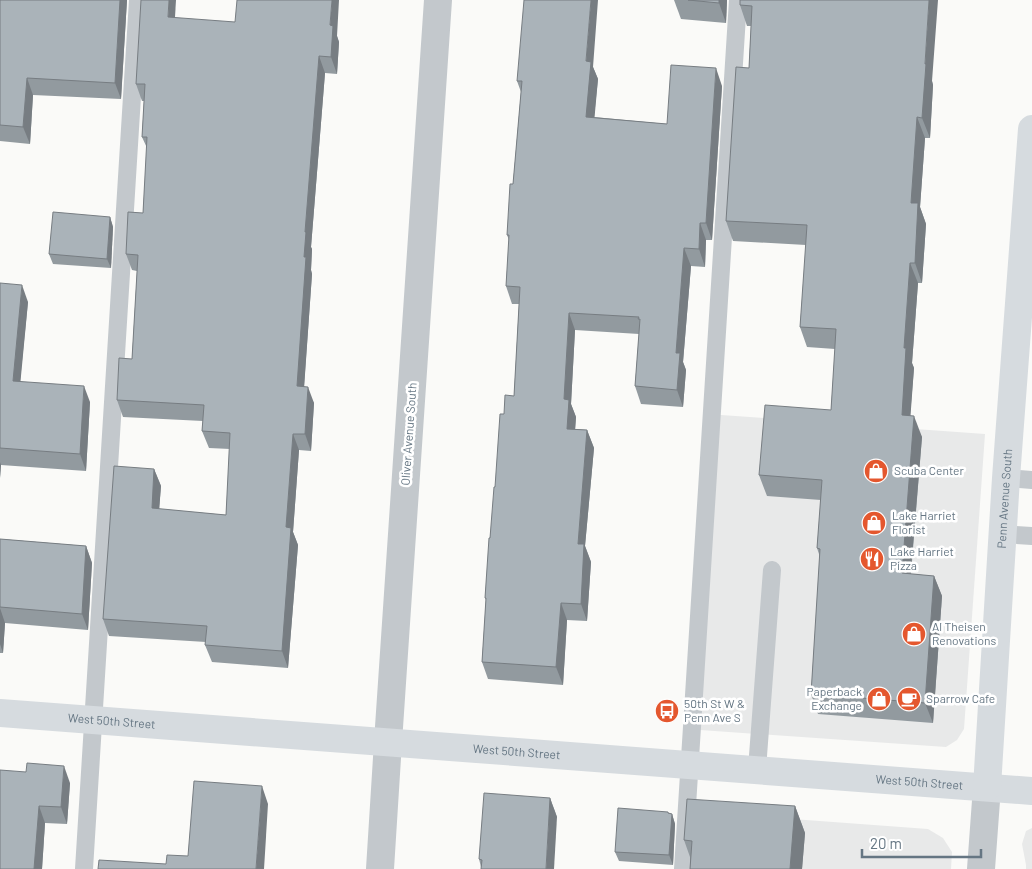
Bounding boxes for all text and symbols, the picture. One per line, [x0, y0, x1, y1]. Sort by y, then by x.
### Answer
street label: Oliver Avenue South [397, 382, 419, 486]
street label: Penn Avenue South [994, 448, 1014, 549]
shop icon: Scuba Center [863, 458, 889, 484]
place label: Scuba Center [894, 463, 964, 477]
place label: Lake Harriet Florist [892, 508, 956, 536]
shop icon: Lake Harriet Florist [861, 510, 887, 536]
place label: Lake Harriet Pizza [890, 544, 954, 572]
restaurant icon: Lake Harriet Pizza [859, 546, 885, 572]
place label: Al Theisen Renovations [932, 619, 996, 647]
shop icon: Al Theisen Renovations [901, 621, 927, 647]
place label: Paperback Exchange [807, 684, 862, 712]
shop icon: Paperback Exchange [866, 686, 892, 712]
cafe icon: Sparrow Cafe [896, 686, 922, 712]
place label: Sparrow Cafe [926, 691, 995, 705]
place label: 50th St W & Penn Ave S [684, 696, 745, 724]
bus stop icon: 50th St W & Penn Ave S [654, 698, 680, 724]
street label: West 50th Street [67, 710, 156, 731]
street label: West 50th Street [472, 741, 561, 761]
street label: West 50th Street [875, 771, 964, 792]
scale bar [862, 826, 981, 858]
text: 20 m [870, 834, 902, 852]

